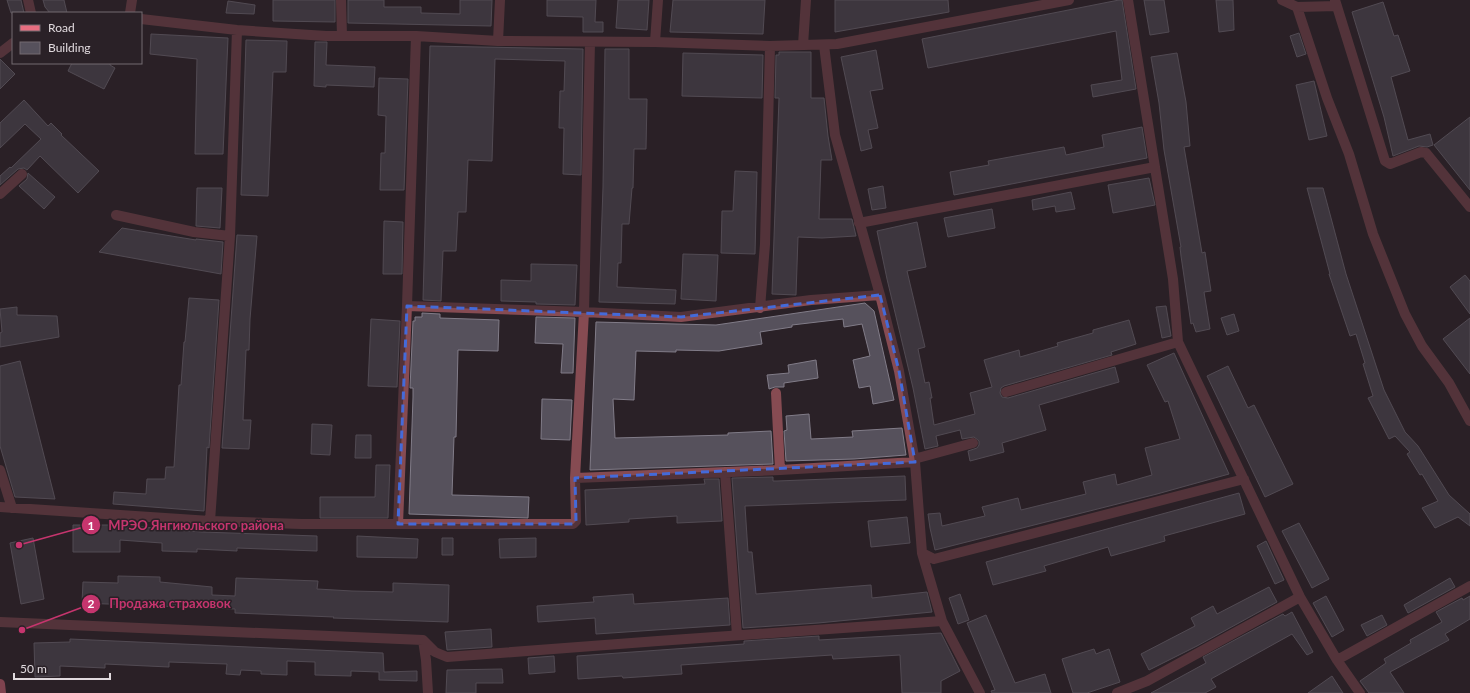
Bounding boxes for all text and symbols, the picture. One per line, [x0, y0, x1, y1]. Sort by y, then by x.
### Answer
legend [12, 12, 142, 64]
text: Road [48, 20, 75, 35]
text: Building [48, 40, 91, 55]
callout: МРЭО Янгиюльского района [81, 513, 292, 538]
text: МРЭО Янгиюльского района [108, 517, 284, 533]
text: 1 [88, 518, 95, 533]
callout: Продажа страховок [81, 591, 239, 616]
text: Продажа страховок [109, 595, 231, 611]
text: 2 [88, 596, 95, 611]
scale bar [14, 655, 110, 681]
text: 50 m [20, 661, 47, 676]

